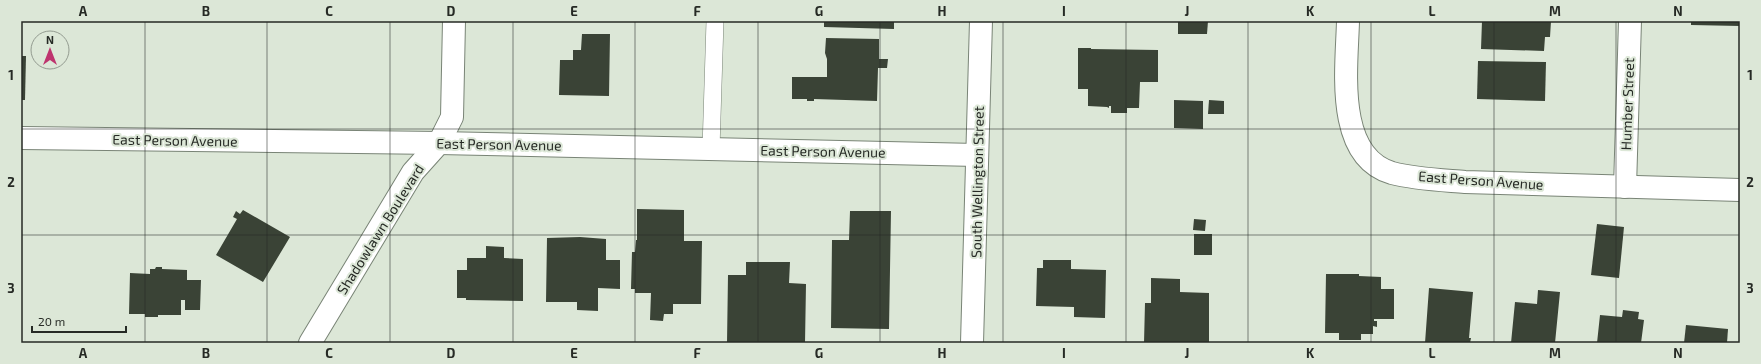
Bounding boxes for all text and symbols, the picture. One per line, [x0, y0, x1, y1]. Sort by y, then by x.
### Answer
text: A [79, 3, 88, 19]
text: B [202, 3, 210, 19]
text: C [325, 3, 333, 19]
text: D [447, 3, 456, 19]
text: E [570, 3, 578, 19]
text: F [693, 3, 701, 19]
text: G [815, 3, 823, 19]
text: H [938, 3, 947, 19]
text: I [1062, 3, 1066, 19]
text: J [1185, 3, 1189, 19]
text: K [1306, 3, 1315, 19]
text: L [1429, 3, 1436, 19]
text: M [1549, 3, 1561, 19]
text: N [1673, 3, 1683, 19]
north arrow [30, 30, 70, 70]
text: N [46, 33, 54, 46]
street label: Humber Street [1617, 58, 1637, 150]
text: 1 [8, 67, 14, 83]
text: 1 [1747, 67, 1753, 83]
street label: South Wellington Street [967, 106, 987, 258]
street label: East Person Avenue [112, 130, 238, 150]
street label: East Person Avenue [436, 134, 562, 154]
street label: East Person Avenue [760, 141, 886, 161]
street label: Shadowlawn Boulevard [333, 161, 427, 297]
street label: East Person Avenue [1418, 167, 1544, 193]
text: 2 [7, 174, 15, 190]
text: 2 [1746, 174, 1754, 190]
text: 3 [7, 280, 15, 296]
text: 3 [1746, 280, 1754, 296]
scale bar [32, 308, 126, 334]
text: 20 m [38, 314, 65, 328]
text: A [79, 345, 88, 361]
text: B [202, 345, 210, 361]
text: C [325, 345, 333, 361]
text: D [447, 345, 456, 361]
text: E [570, 345, 578, 361]
text: F [693, 345, 701, 361]
text: G [815, 345, 823, 361]
text: H [938, 345, 947, 361]
text: I [1062, 345, 1066, 361]
text: J [1185, 345, 1189, 361]
text: K [1306, 345, 1315, 361]
text: L [1429, 345, 1436, 361]
text: M [1549, 345, 1561, 361]
text: N [1673, 345, 1683, 361]

